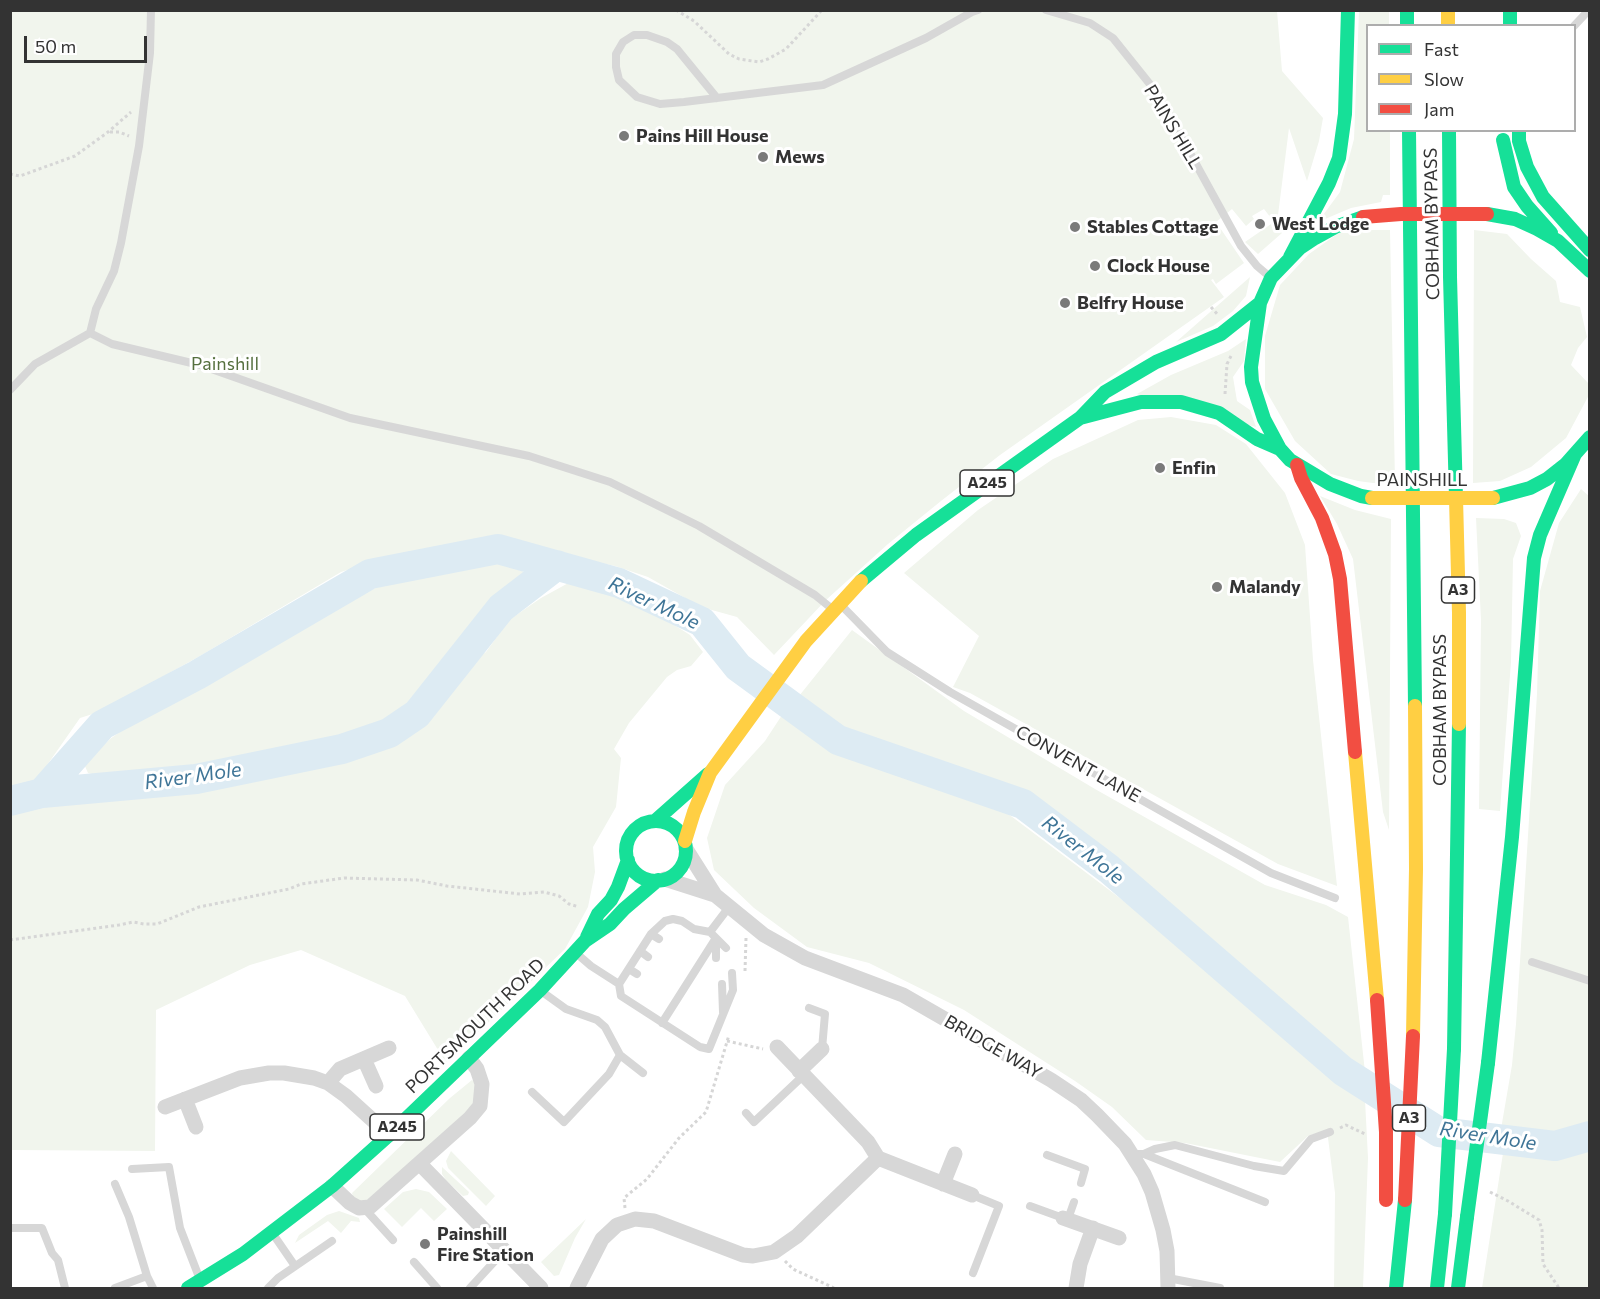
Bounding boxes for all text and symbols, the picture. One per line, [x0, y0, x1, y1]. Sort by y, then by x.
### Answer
scale bar [27, 24, 150, 62]
legend [1366, 24, 1576, 132]
text: 50 m [35, 35, 76, 57]
text: Fast [1424, 38, 1459, 60]
text: Slow [1424, 68, 1464, 90]
street label: PAINS HILL [1139, 81, 1207, 173]
text: Jam [1424, 98, 1454, 120]
place label: Pains Hill House [636, 125, 769, 147]
marker: Pains Hill House [617, 129, 631, 143]
place label: Mews [775, 146, 825, 168]
street label: COBHAM BYPASS [1420, 148, 1444, 300]
marker: Mews [756, 150, 770, 164]
place label: West Lodge [1272, 213, 1369, 235]
place label: Stables Cottage [1087, 216, 1218, 238]
marker: West Lodge [1253, 217, 1267, 231]
marker: Stables Cottage [1068, 220, 1082, 234]
place label: Clock House [1107, 255, 1210, 277]
marker: Clock House [1088, 259, 1102, 273]
place label: Belfry House [1077, 292, 1184, 314]
marker: Belfry House [1058, 296, 1072, 310]
park label: Painshill [191, 353, 259, 375]
place label: Enfin [1172, 457, 1216, 479]
marker: Enfin [1153, 461, 1167, 475]
street label: PAINSHILL [1376, 469, 1468, 491]
road number: A245 [960, 470, 1014, 496]
water label: River Mole [605, 571, 703, 635]
place label: Malandy [1229, 576, 1301, 598]
road number: A3 [1442, 577, 1474, 603]
marker: Malandy [1210, 580, 1224, 594]
street label: COBHAM BYPASS [1429, 634, 1451, 786]
street label: CONVENT LANE [1012, 721, 1144, 807]
water label: River Mole [143, 757, 243, 795]
water label: River Mole [1037, 810, 1129, 890]
street label: PORTSMOUTH ROAD [401, 954, 549, 1098]
street label: BRIDGE WAY [940, 1010, 1046, 1084]
road number: A3 [1392, 1105, 1426, 1131]
road number: A245 [370, 1114, 424, 1140]
water label: River Mole [1438, 1117, 1538, 1155]
place label: Painshill Fire Station [437, 1223, 534, 1266]
marker: Painshill Fire Station [418, 1237, 432, 1251]

